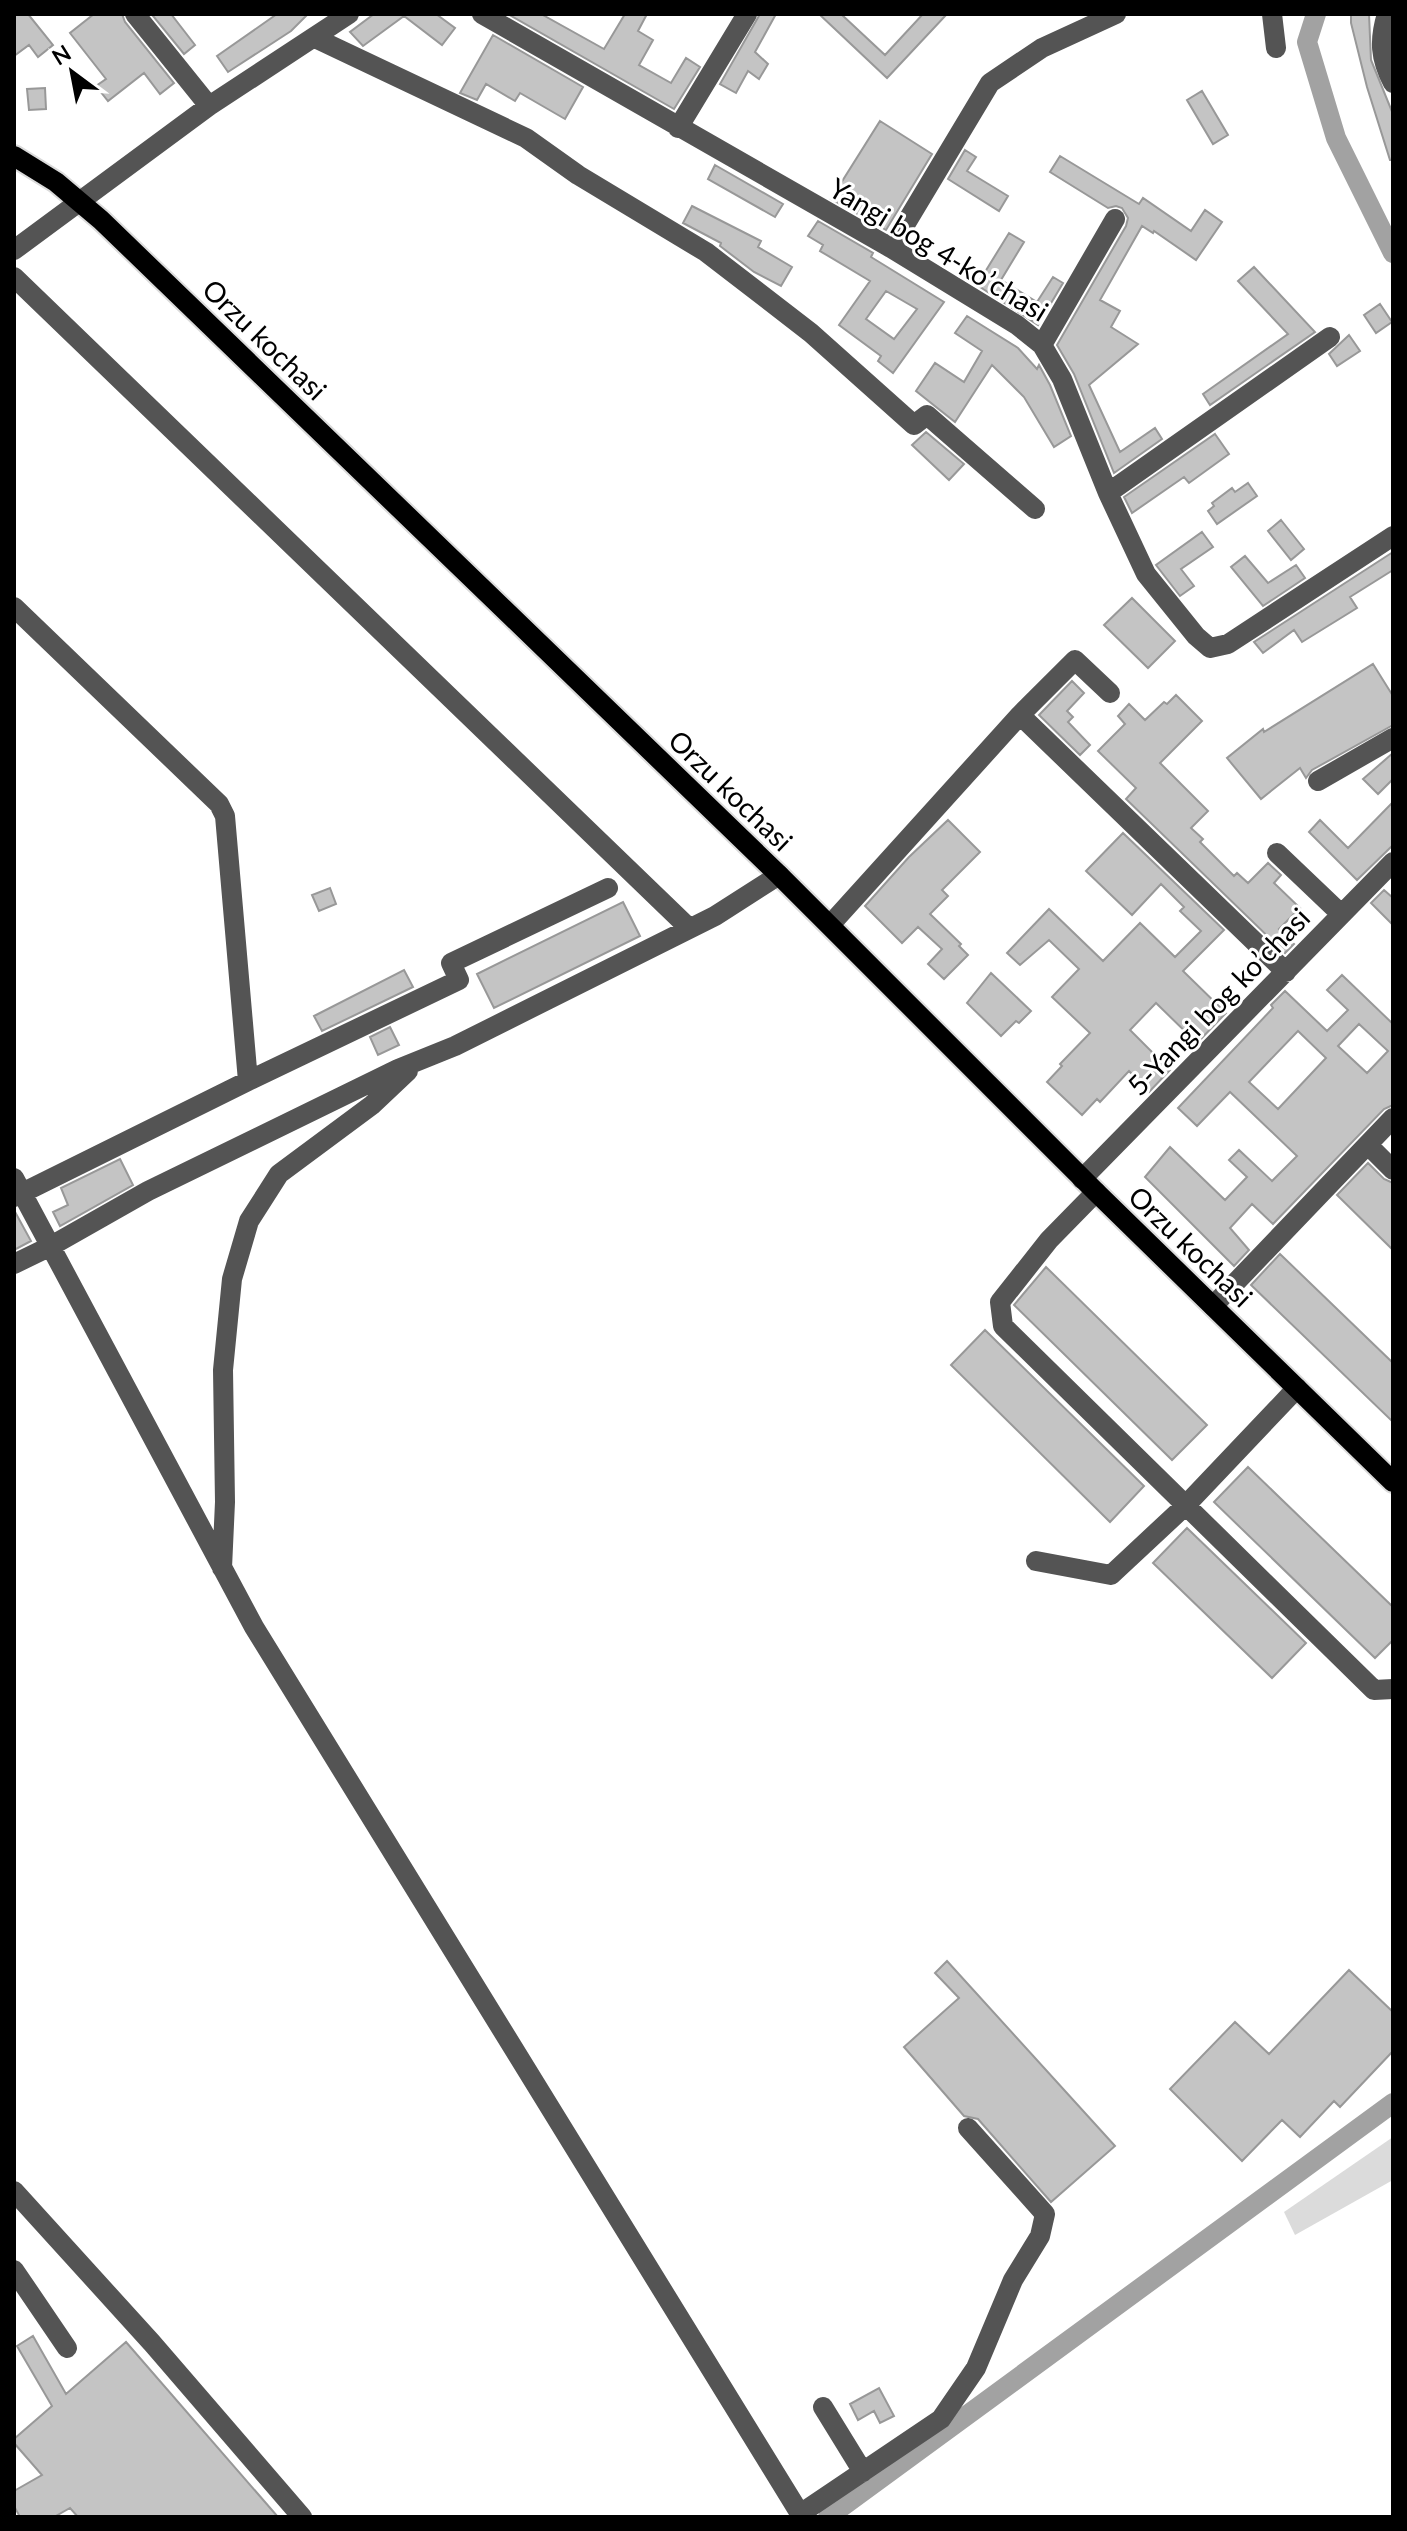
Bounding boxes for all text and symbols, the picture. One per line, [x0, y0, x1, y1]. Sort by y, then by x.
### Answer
north arrow [32, 32, 112, 112]
text: N [47, 39, 75, 71]
street label: Yangi bog 4-koʼchasi [823, 170, 1055, 328]
street label: Orzu kochasi [196, 272, 334, 406]
street label: Orzu kochasi [662, 723, 800, 857]
street label: 5-Yangi bog koʼchasi [1120, 900, 1316, 1102]
street label: Orzu kochasi [1122, 1179, 1260, 1313]

